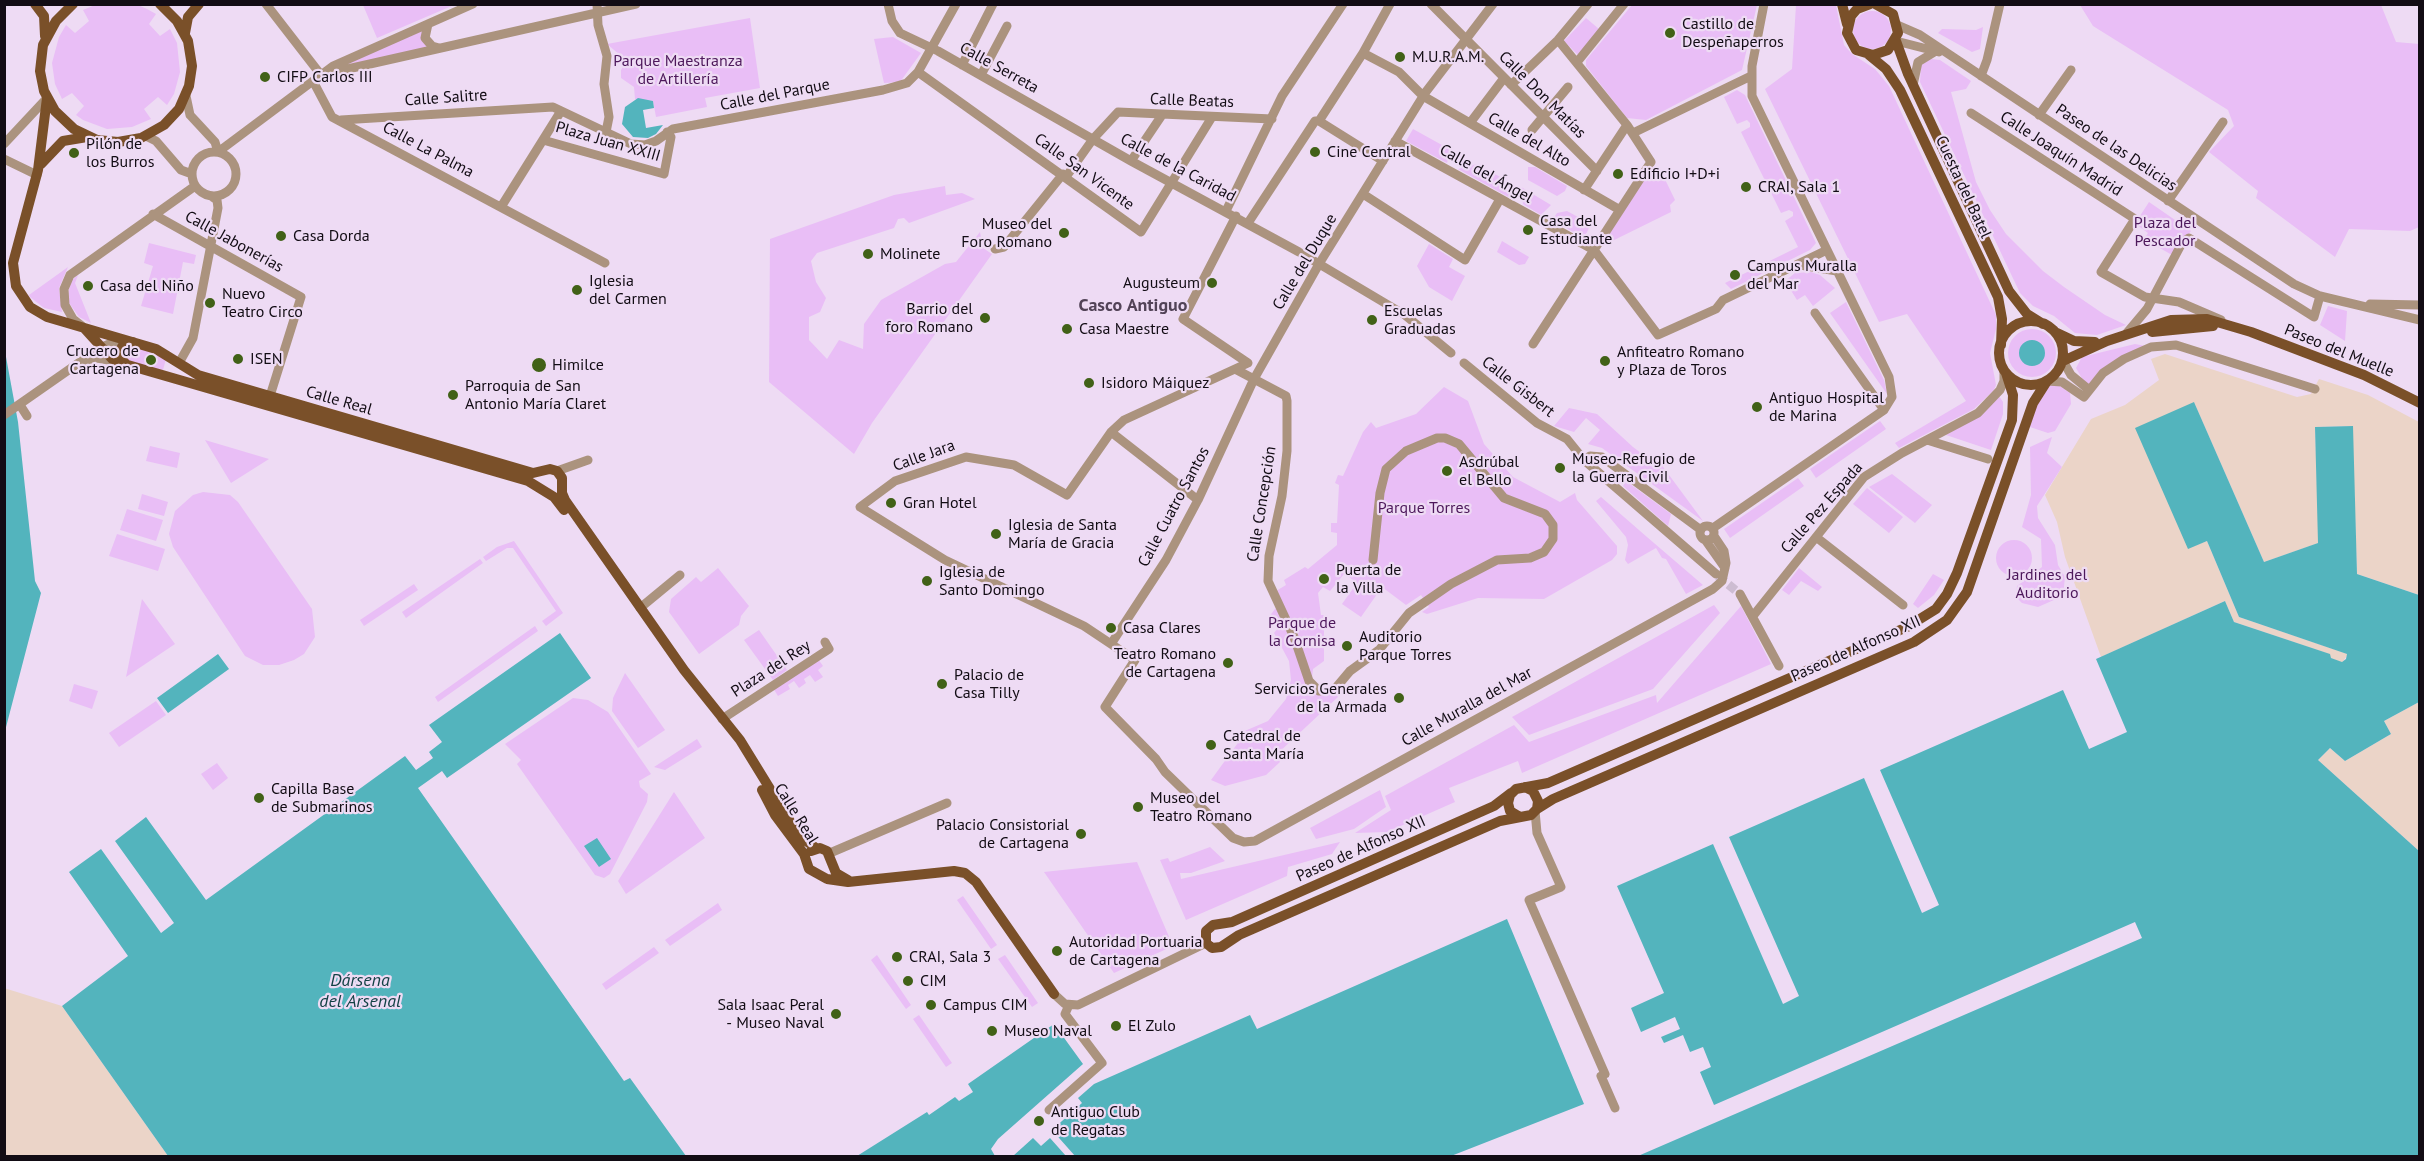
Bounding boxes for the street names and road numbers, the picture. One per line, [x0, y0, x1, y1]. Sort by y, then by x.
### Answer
street label: Calle Serreta [956, 38, 1042, 98]
street label: Calle Don Matías [1494, 47, 1590, 143]
street label: Calle del Parque [719, 75, 831, 115]
street label: Calle Salitre [404, 86, 488, 110]
street label: Calle Beatas [1150, 90, 1234, 112]
street label: Paseo de las Delicias [2052, 100, 2180, 196]
street label: Calle Joaquín Madrid [1996, 107, 2126, 201]
street label: Calle del Alto [1484, 109, 1574, 171]
street label: Calle La Palma [379, 118, 477, 182]
street label: Plaza Juan XXIII [553, 118, 663, 166]
street label: Calle San Vicente [1030, 129, 1138, 215]
street label: Calle de la Caridad [1117, 129, 1239, 207]
street label: Cuesta del Batel [1931, 133, 1995, 241]
street label: Calle del Ángel [1436, 140, 1536, 208]
street label: Calle Jabonerías [181, 207, 287, 277]
street label: Calle del Duque [1269, 210, 1341, 314]
street label: Paseo del Muelle [2281, 320, 2397, 382]
street label: Calle Gisbert [1478, 353, 1558, 421]
street label: Calle Real [304, 382, 374, 420]
street label: Calle Jara [890, 436, 958, 476]
street label: Calle Cuatro Santos [1134, 444, 1214, 570]
street label: Calle Concepción [1243, 445, 1281, 563]
street label: Calle Pez Espada [1777, 458, 1867, 558]
street label: Paseo de Alfonso XII [1788, 612, 1924, 686]
street label: Plaza del Rey [728, 636, 814, 702]
street label: Calle Muralla del Mar [1398, 663, 1536, 751]
street label: Calle Real [770, 780, 822, 848]
street label: Paseo de Alfonso XII [1293, 812, 1429, 886]

